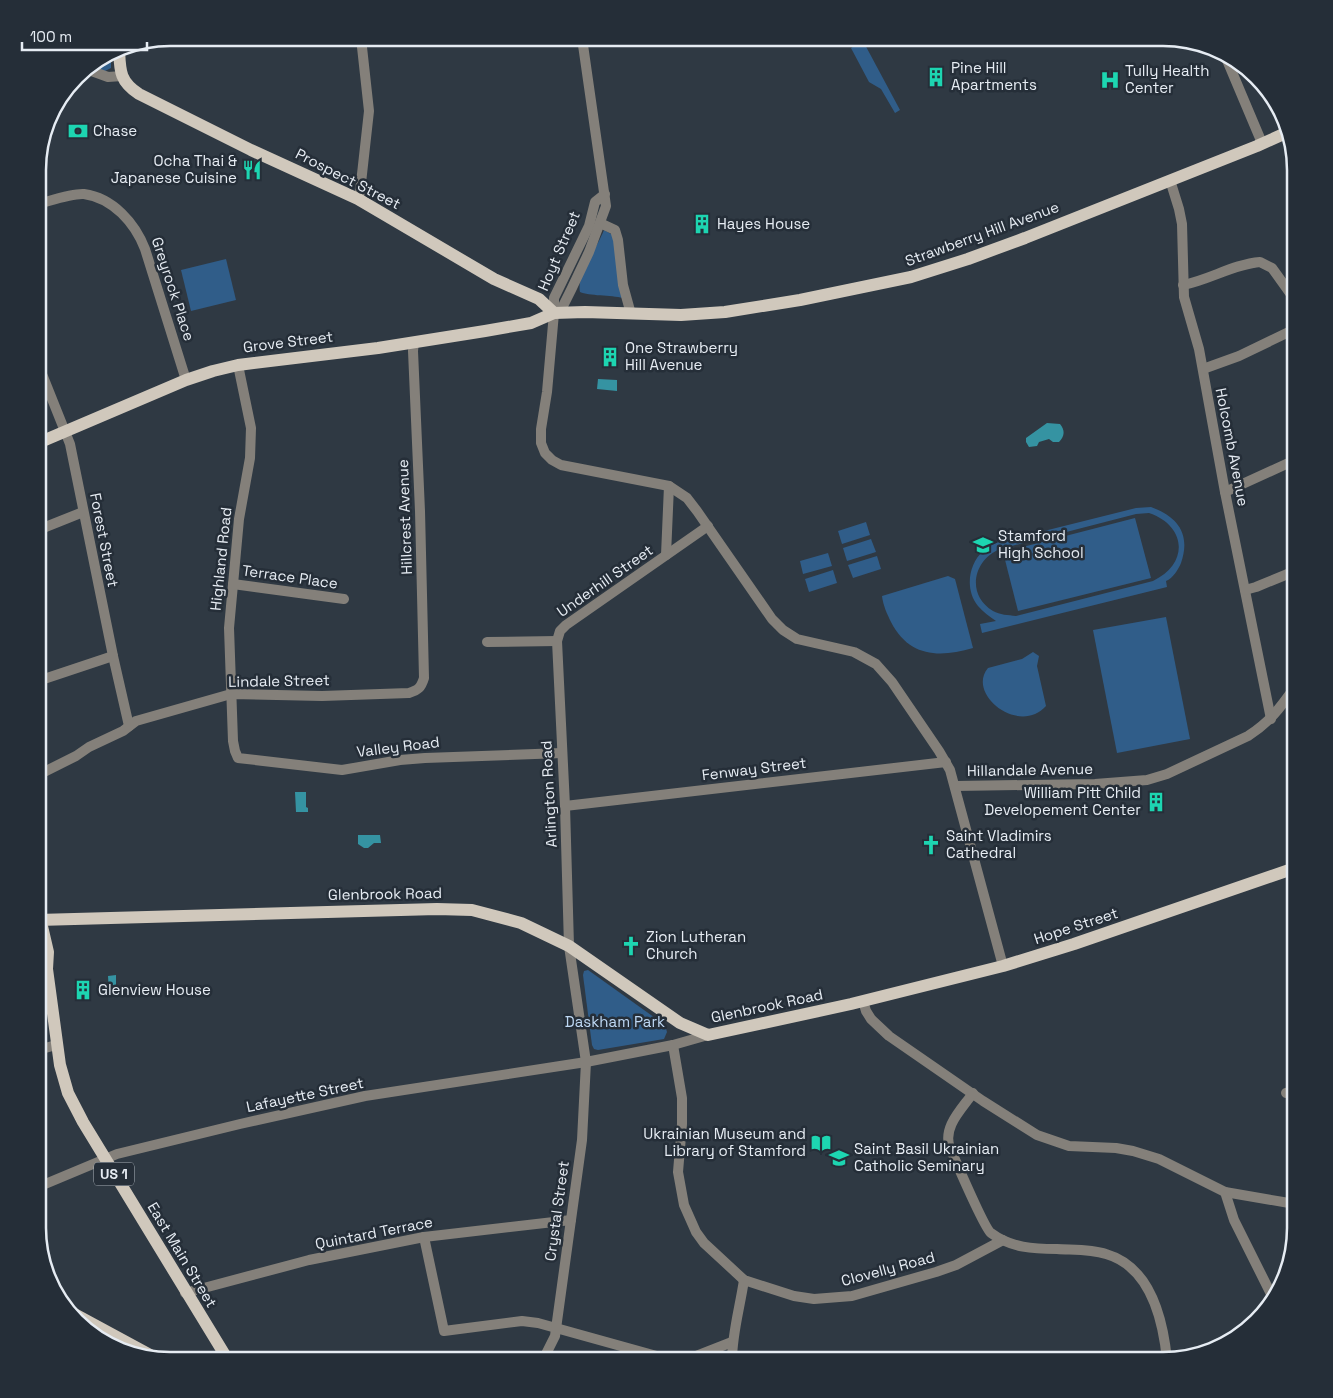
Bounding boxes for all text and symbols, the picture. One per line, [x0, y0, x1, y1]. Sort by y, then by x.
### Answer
scale bar [22, 20, 148, 52]
text: 100 m [30, 27, 72, 46]
place label: Pine Hill Apartments [951, 58, 1037, 94]
place label: Tully Health Center [1125, 61, 1209, 97]
building icon: Pine Hill Apartments [925, 66, 947, 88]
hospital icon: Tully Health Center [1099, 69, 1121, 91]
bank icon: Chase [67, 120, 89, 142]
place label: Chase [93, 121, 137, 140]
street label: Prospect Street [293, 144, 404, 213]
place label: Ocha Thai & Japanese Cuisine [111, 151, 237, 187]
restaurant icon: Ocha Thai & Japanese Cuisine [241, 159, 263, 181]
street label: Strawberry Hill Avenue [902, 197, 1061, 270]
street label: Hoyt Street [533, 208, 584, 294]
building icon: Hayes House [691, 213, 713, 235]
place label: Hayes House [717, 214, 810, 233]
street label: Greyrock Place [148, 235, 199, 343]
street label: Grove Street [242, 327, 334, 356]
place label: One Strawberry Hill Avenue [625, 338, 738, 374]
building icon: One Strawberry Hill Avenue [599, 346, 621, 368]
street label: Holcomb Avenue [1212, 386, 1253, 508]
street label: Hillcrest Avenue [393, 459, 416, 575]
street label: Forest Street [86, 491, 123, 589]
street label: Highland Road [206, 506, 235, 612]
place label: Stamford High School [998, 526, 1084, 562]
school or university icon: Stamford High School [972, 534, 994, 556]
street label: Underhill Street [553, 540, 657, 621]
street label: Terrace Place [241, 560, 339, 593]
street label: Lindale Street [228, 670, 330, 691]
street label: Valley Road [355, 732, 441, 761]
street label: Arlington Road [536, 740, 561, 848]
street label: Fenway Street [701, 753, 807, 784]
street label: Hillandale Avenue [967, 759, 1093, 780]
place label: William Pitt Child Developement Center [984, 783, 1141, 819]
building icon: William Pitt Child Developement Center [1145, 791, 1167, 813]
place label: Saint Vladimirs Cathedral [946, 826, 1052, 862]
church icon: Saint Vladimirs Cathedral [920, 834, 942, 856]
street label: Glenbrook Road [328, 883, 442, 904]
street label: Hope Street [1031, 903, 1120, 948]
place label: Zion Lutheran Church [646, 927, 746, 963]
church icon: Zion Lutheran Church [620, 935, 642, 957]
building icon: Glenview House [72, 979, 94, 1001]
place label: Glenview House [98, 980, 211, 999]
street label: Glenbrook Road [709, 984, 825, 1027]
park label: Daskham Park [565, 1012, 665, 1031]
street label: Lafayette Street [244, 1073, 365, 1116]
place label: Ukrainian Museum and Library of Stamford [643, 1124, 806, 1160]
library icon: Ukrainian Museum and Library of Stamford [810, 1132, 832, 1154]
place label: Saint Basil Ukrainian Catholic Seminary [854, 1139, 999, 1175]
school or university icon: Saint Basil Ukrainian Catholic Seminary [828, 1147, 850, 1169]
street label: Crystal Street [540, 1159, 573, 1262]
road number: US 1 [94, 1162, 134, 1186]
street label: East Main Street [143, 1199, 221, 1311]
street label: Quintard Terrace [313, 1212, 434, 1253]
street label: Clovelly Road [839, 1247, 937, 1290]

